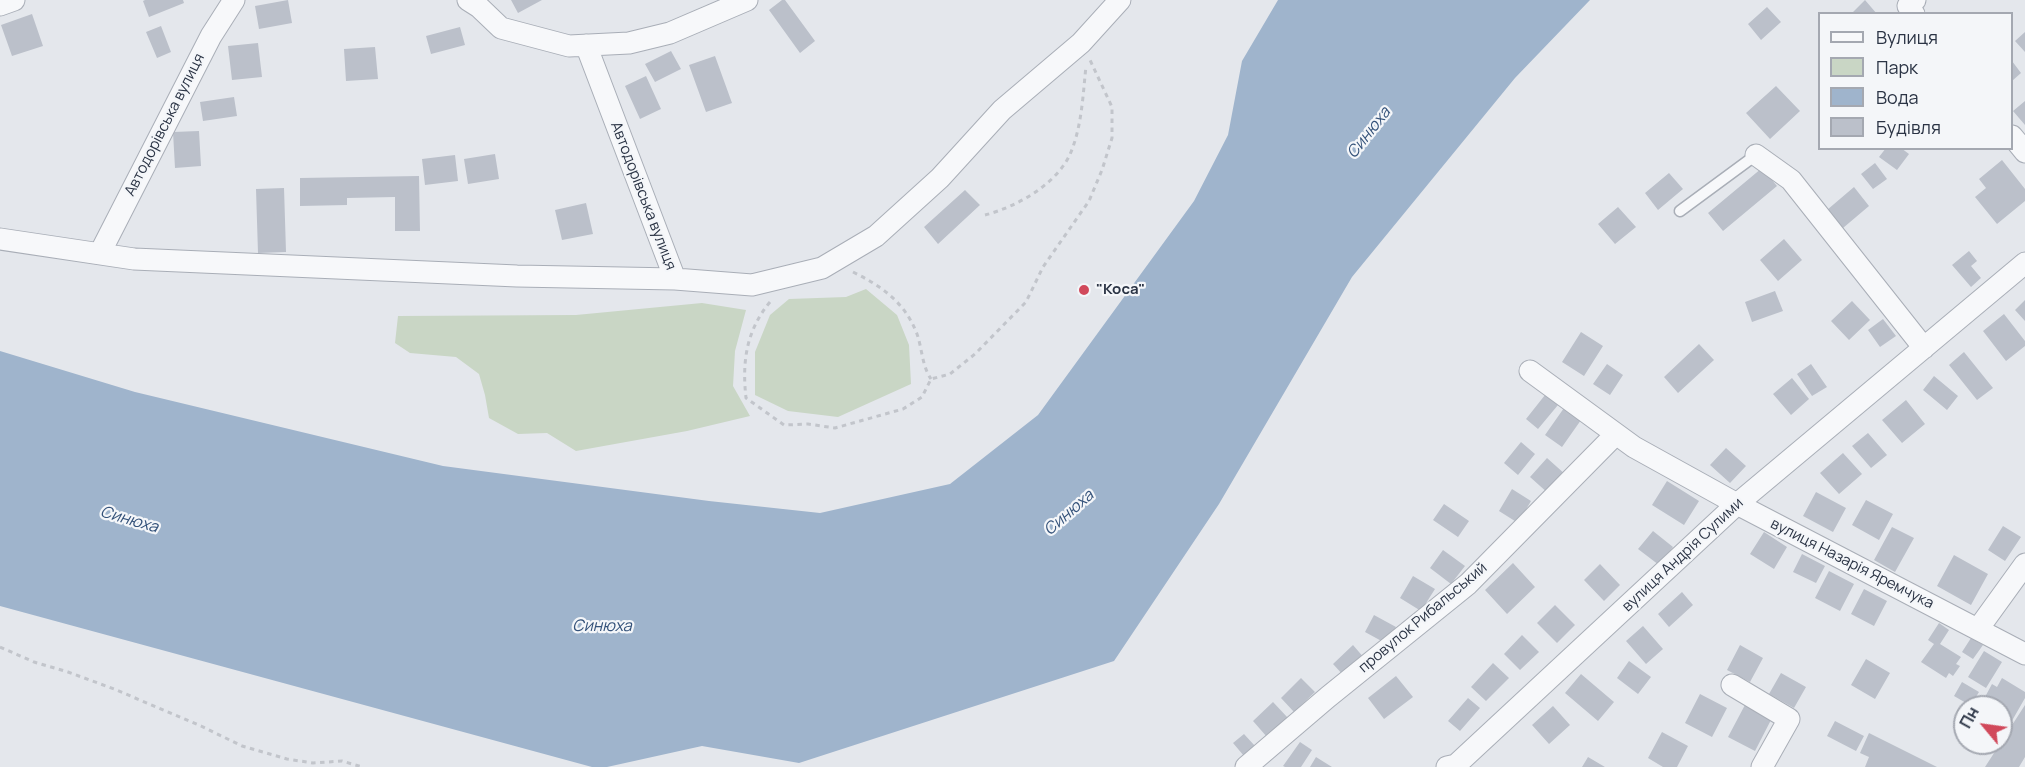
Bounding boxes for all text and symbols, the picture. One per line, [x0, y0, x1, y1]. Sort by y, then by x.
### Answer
legend [1818, 12, 2013, 150]
text: Вулиця [1876, 25, 1938, 49]
street label: Автодорівська вулиця [121, 51, 209, 199]
text: Парк [1876, 55, 1918, 79]
text: Вода [1876, 85, 1918, 109]
water label: Синюха [1343, 104, 1395, 162]
text: Будівля [1876, 115, 1941, 139]
street label: Автодорівська вулиця [606, 119, 680, 273]
place label: "Коса" [1096, 281, 1145, 299]
marker: "Коса" [1077, 283, 1091, 297]
water label: Синюха [1040, 486, 1098, 540]
street label: вулиця Андрія Сулими [1619, 494, 1747, 616]
water label: Синюха [98, 503, 160, 537]
street label: вулиця Назарія Яремчука [1767, 515, 1937, 613]
street label: провулок Рибальський [1355, 559, 1491, 677]
water label: Синюха [572, 617, 632, 637]
north arrow [1953, 695, 2013, 755]
text: Пн [1954, 702, 1984, 732]

